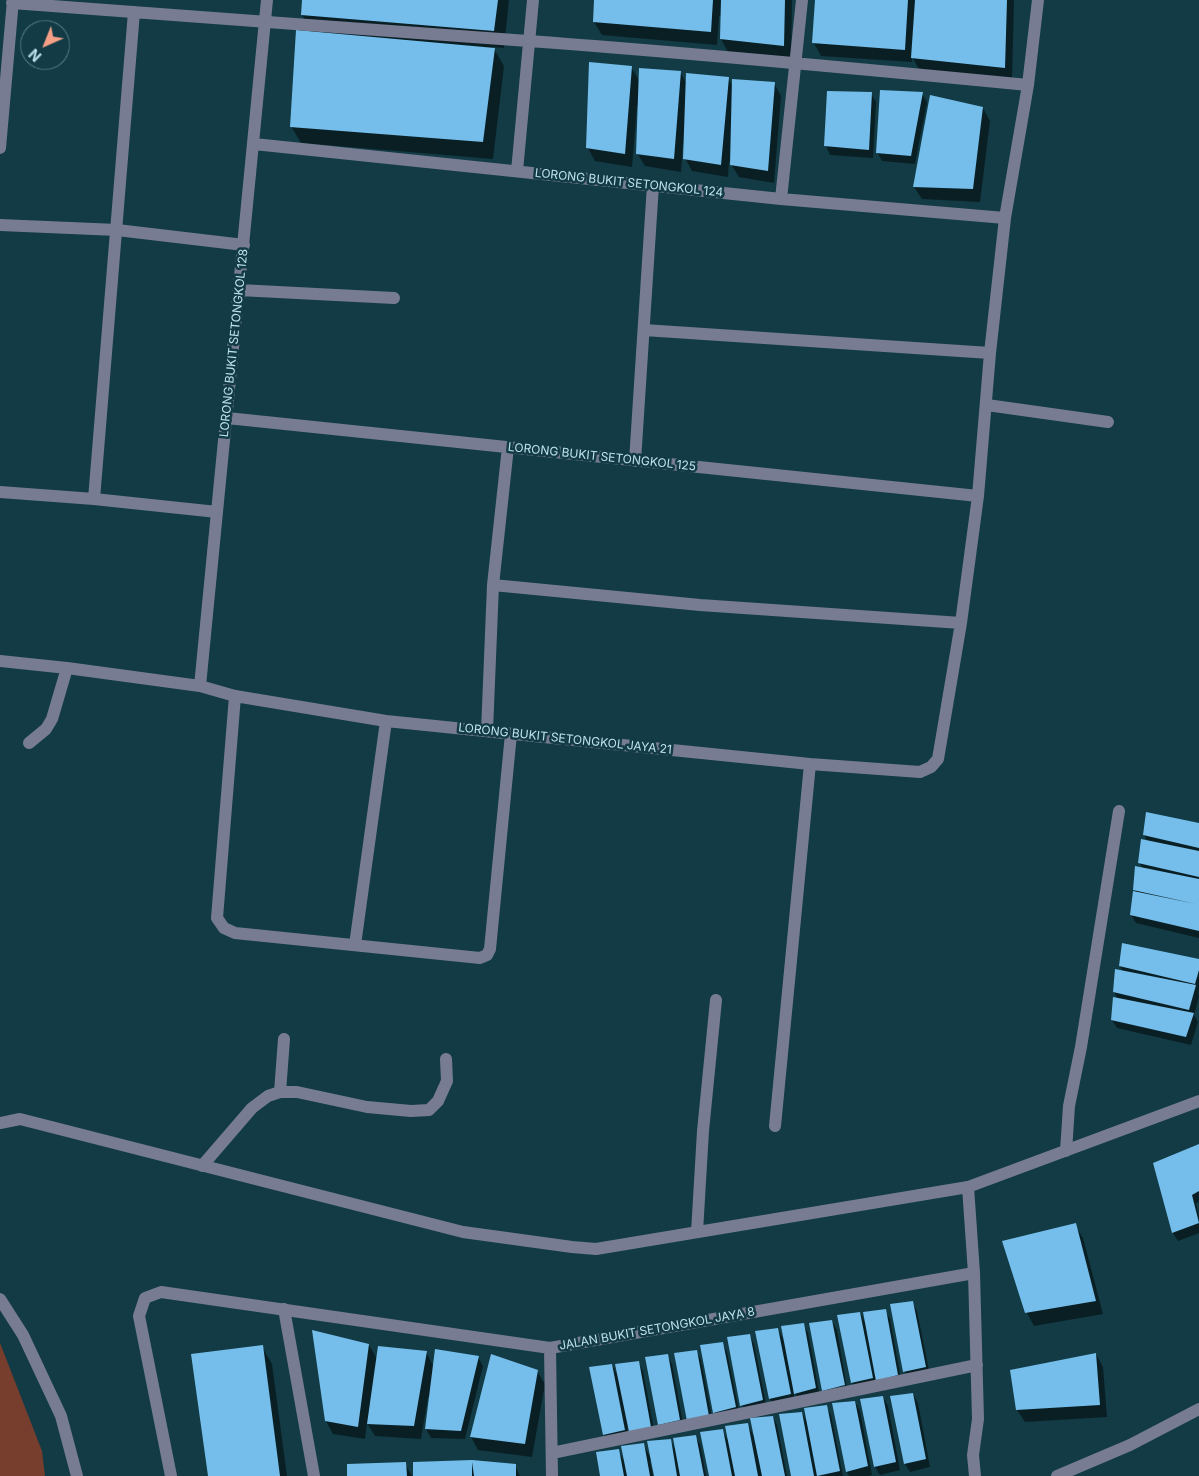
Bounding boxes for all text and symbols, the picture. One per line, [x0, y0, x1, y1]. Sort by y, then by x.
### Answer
north arrow [20, 20, 70, 70]
text: N [25, 46, 45, 65]
street label: LORONG BUKIT SETONGKOL 124 [534, 166, 724, 200]
street label: LORONG BUKIT SETONGKOL 128 [217, 248, 251, 438]
street label: LORONG BUKIT SETONGKOL 125 [507, 440, 697, 474]
street label: LORONG BUKIT SETONGKOL JAYA 21 [458, 721, 672, 757]
street label: JALAN BUKIT SETONGKOL JAYA 8 [558, 1305, 756, 1353]

